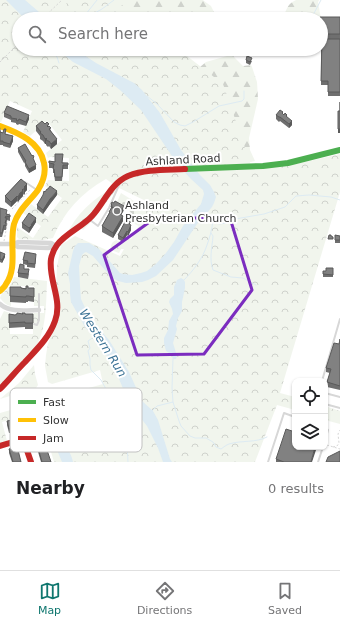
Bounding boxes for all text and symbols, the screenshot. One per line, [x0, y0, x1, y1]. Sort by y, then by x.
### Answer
search box [12, 12, 328, 56]
icon: search [26, 23, 48, 45]
text: Search here [58, 25, 148, 43]
street label: Ashland Road [145, 152, 221, 168]
place label: Ashland Presbyterian Church [125, 199, 237, 225]
marker: Ashland Presbyterian Church [112, 206, 122, 216]
water label: Western Run [77, 306, 129, 380]
map controls [292, 378, 328, 450]
button: locate [292, 378, 328, 414]
legend [10, 388, 142, 452]
text: Fast [43, 396, 66, 409]
text: Slow [43, 414, 69, 427]
button: layers [292, 414, 328, 450]
text: Jam [42, 432, 64, 445]
text: Nearby [16, 478, 85, 498]
text: 0 results [268, 481, 324, 496]
tab: Map [38, 580, 61, 617]
tab: Directions [137, 580, 192, 617]
tab: Saved [268, 580, 302, 617]

